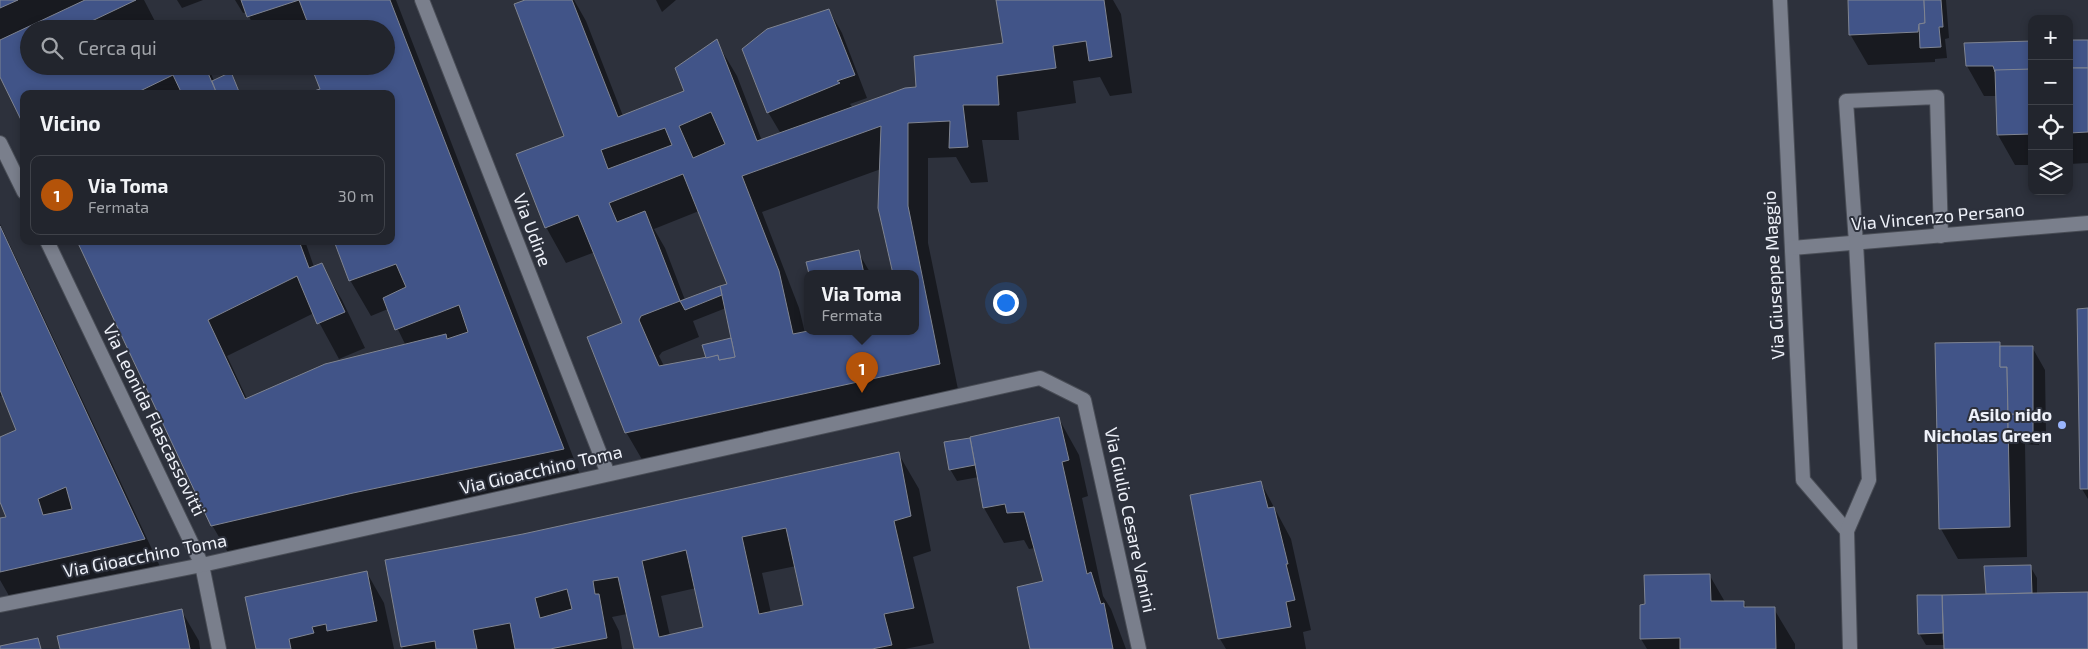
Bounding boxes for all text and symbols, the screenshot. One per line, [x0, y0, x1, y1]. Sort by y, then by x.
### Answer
map controls [2028, 15, 2073, 195]
button: + [2028, 15, 2073, 60]
search box [20, 20, 395, 75]
icon: search [38, 34, 66, 62]
text: Cerca qui [78, 36, 157, 59]
button: − [2028, 60, 2073, 105]
button: locate [2028, 105, 2073, 150]
text: Vicino [40, 110, 101, 135]
button: layers [2028, 150, 2073, 195]
text: Via Toma [88, 174, 168, 197]
text: 1 [54, 186, 60, 205]
text: 30 m [338, 186, 374, 205]
street label: Via Udine [509, 190, 557, 269]
street label: Via Giuseppe Maggio [1758, 190, 1788, 360]
text: Fermata [88, 197, 149, 216]
street label: Via Vincenzo Persano [1850, 197, 2026, 235]
popup [804, 270, 919, 335]
text: Via Toma [821, 282, 902, 305]
your location [993, 290, 1019, 316]
text: Fermata [821, 305, 882, 324]
street label: Via Leonida Flascassovitti [99, 320, 211, 519]
pin: 1 [846, 352, 878, 393]
place label: Asilo nido Nicholas Green [1924, 403, 2052, 446]
marker: Asilo nido Nicholas Green [2056, 419, 2068, 431]
street label: Via Giulio Cesare Vanini [1101, 425, 1161, 614]
street label: Via Gioacchino Toma [457, 440, 624, 498]
street label: Via Gioacchino Toma [61, 528, 228, 582]

